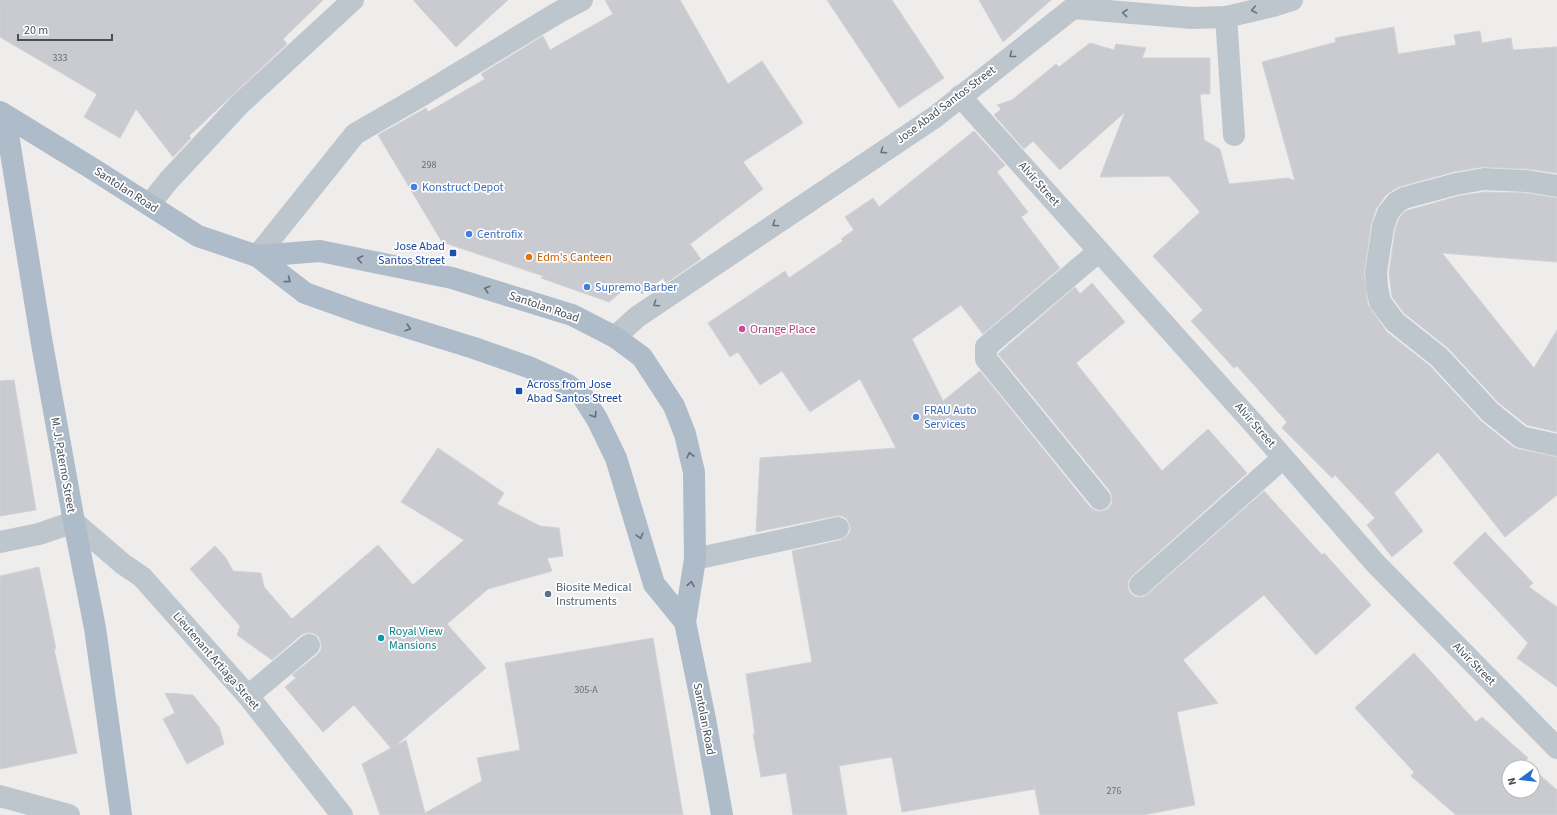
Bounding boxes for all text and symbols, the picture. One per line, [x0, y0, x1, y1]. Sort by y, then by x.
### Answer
one-way arrow [1251, 6, 1257, 14]
one-way arrow [1122, 8, 1128, 17]
scale bar [18, 16, 112, 42]
text: 20 m [24, 22, 48, 39]
house number: 333 [53, 51, 67, 65]
one-way arrow [1009, 51, 1016, 58]
street label: Jose Abad Santos Street [893, 62, 999, 148]
one-way arrow [881, 146, 888, 153]
house number: 298 [422, 158, 436, 172]
street label: Alvir Street [1014, 158, 1064, 210]
street label: Santolan Road [91, 163, 161, 217]
place label: Konstruct Depot [422, 179, 504, 196]
marker: Konstruct Depot [409, 182, 419, 192]
one-way arrow [773, 219, 780, 226]
place label: Centrofix [477, 226, 523, 243]
marker: Centrofix [464, 229, 474, 239]
place label: Jose Abad Santos Street [378, 238, 445, 269]
marker: Jose Abad Santos Street [448, 248, 458, 258]
place label: Edm's Canteen [537, 249, 612, 266]
marker: Edm's Canteen [524, 252, 534, 262]
one-way arrow [357, 256, 363, 264]
one-way arrow [284, 275, 291, 282]
place label: Supremo Barber [595, 279, 678, 296]
marker: Supremo Barber [582, 282, 592, 292]
one-way arrow [484, 285, 491, 294]
street label: Santolan Road [507, 287, 581, 327]
one-way arrow [653, 299, 660, 307]
place label: Orange Place [750, 321, 816, 338]
one-way arrow [404, 323, 411, 332]
marker: Orange Place [737, 324, 747, 334]
place label: Across from Jose Abad Santos Street [527, 376, 622, 407]
marker: Across from Jose Abad Santos Street [514, 386, 524, 396]
street label: Alvir Street [1231, 399, 1279, 451]
place label: FRAU Auto Services [924, 402, 977, 433]
one-way arrow [590, 411, 597, 418]
marker: FRAU Auto Services [911, 412, 921, 422]
street label: M. J. Paterno Street [46, 416, 80, 514]
one-way arrow [686, 451, 694, 458]
one-way arrow [635, 532, 644, 539]
place label: Biosite Medical Instruments [556, 579, 631, 610]
one-way arrow [686, 581, 695, 587]
marker: Biosite Medical Instruments [543, 589, 553, 599]
street label: Lieutenant Artiaga Street [169, 608, 263, 714]
place label: Royal View Mansions [389, 623, 443, 654]
marker: Royal View Mansions [376, 633, 386, 643]
street label: Alvir Street [1449, 639, 1499, 689]
street label: Santolan Road [689, 681, 719, 757]
house number: 305-A [574, 683, 598, 697]
north arrow [1501, 759, 1541, 799]
text: N [1504, 776, 1520, 787]
house number: 276 [1107, 784, 1121, 798]

